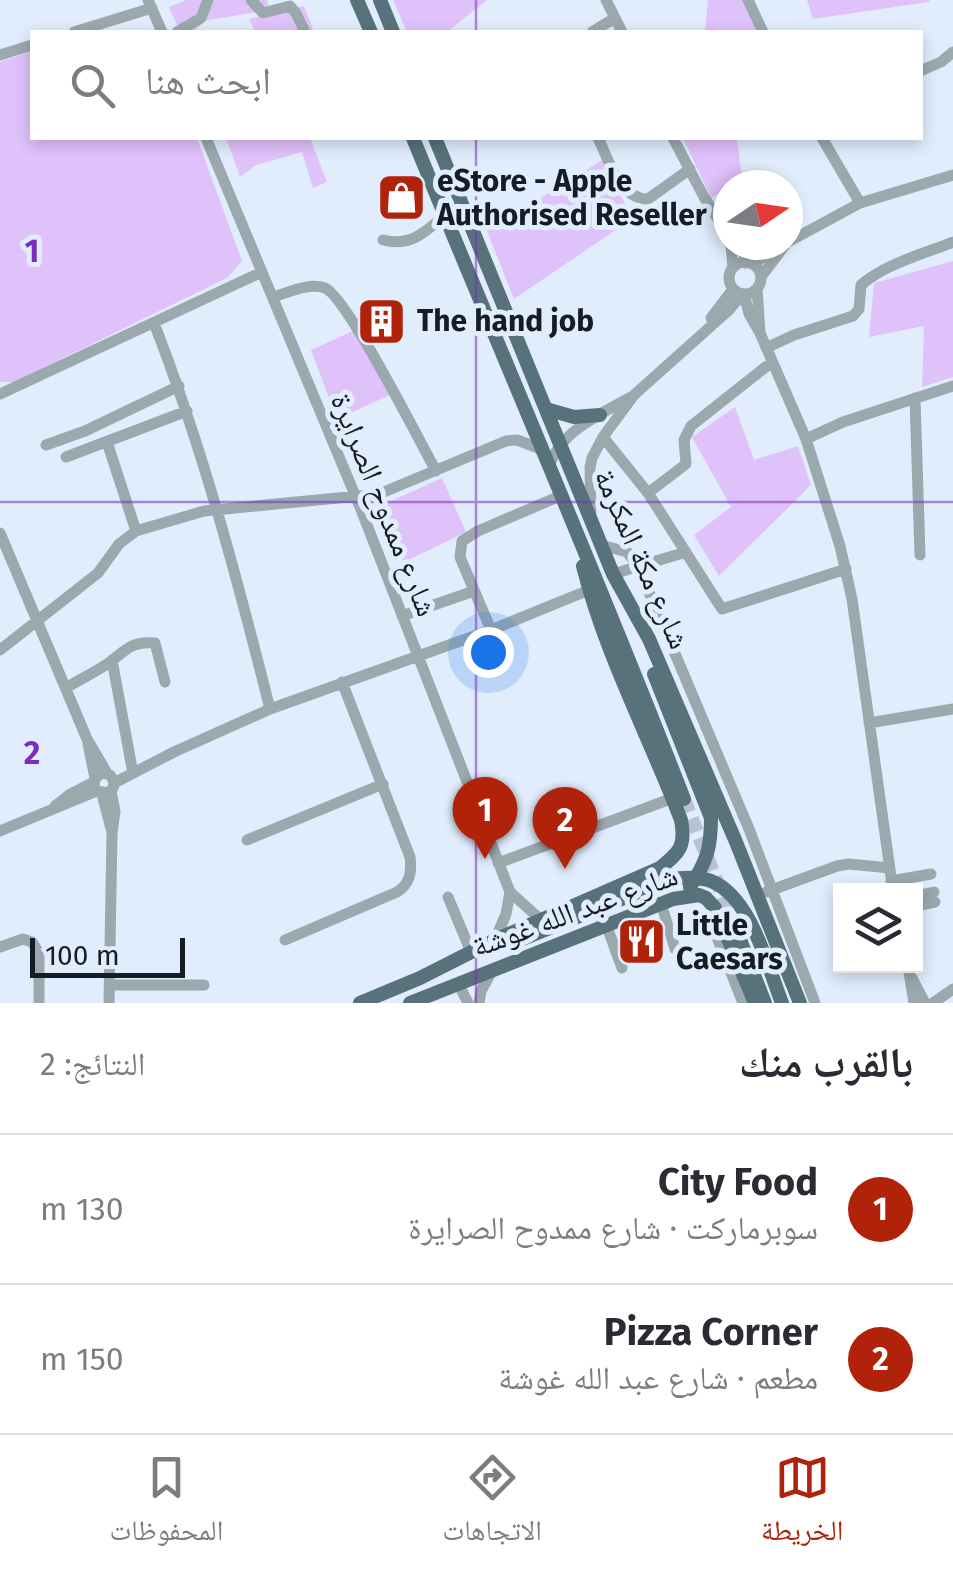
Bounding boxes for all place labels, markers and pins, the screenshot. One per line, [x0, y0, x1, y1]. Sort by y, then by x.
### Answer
place label: eStore - Apple Authorised Reseller [436, 163, 708, 233]
shop icon: eStore - Apple Authorised Reseller [376, 172, 428, 224]
building icon: The hand job [356, 295, 408, 347]
place label: The hand job [417, 303, 594, 339]
pin: 1 [452, 776, 518, 859]
pin: 2 [532, 786, 598, 869]
place label: Little Caesars [676, 907, 783, 977]
restaurant icon: Little Caesars [615, 916, 667, 968]

